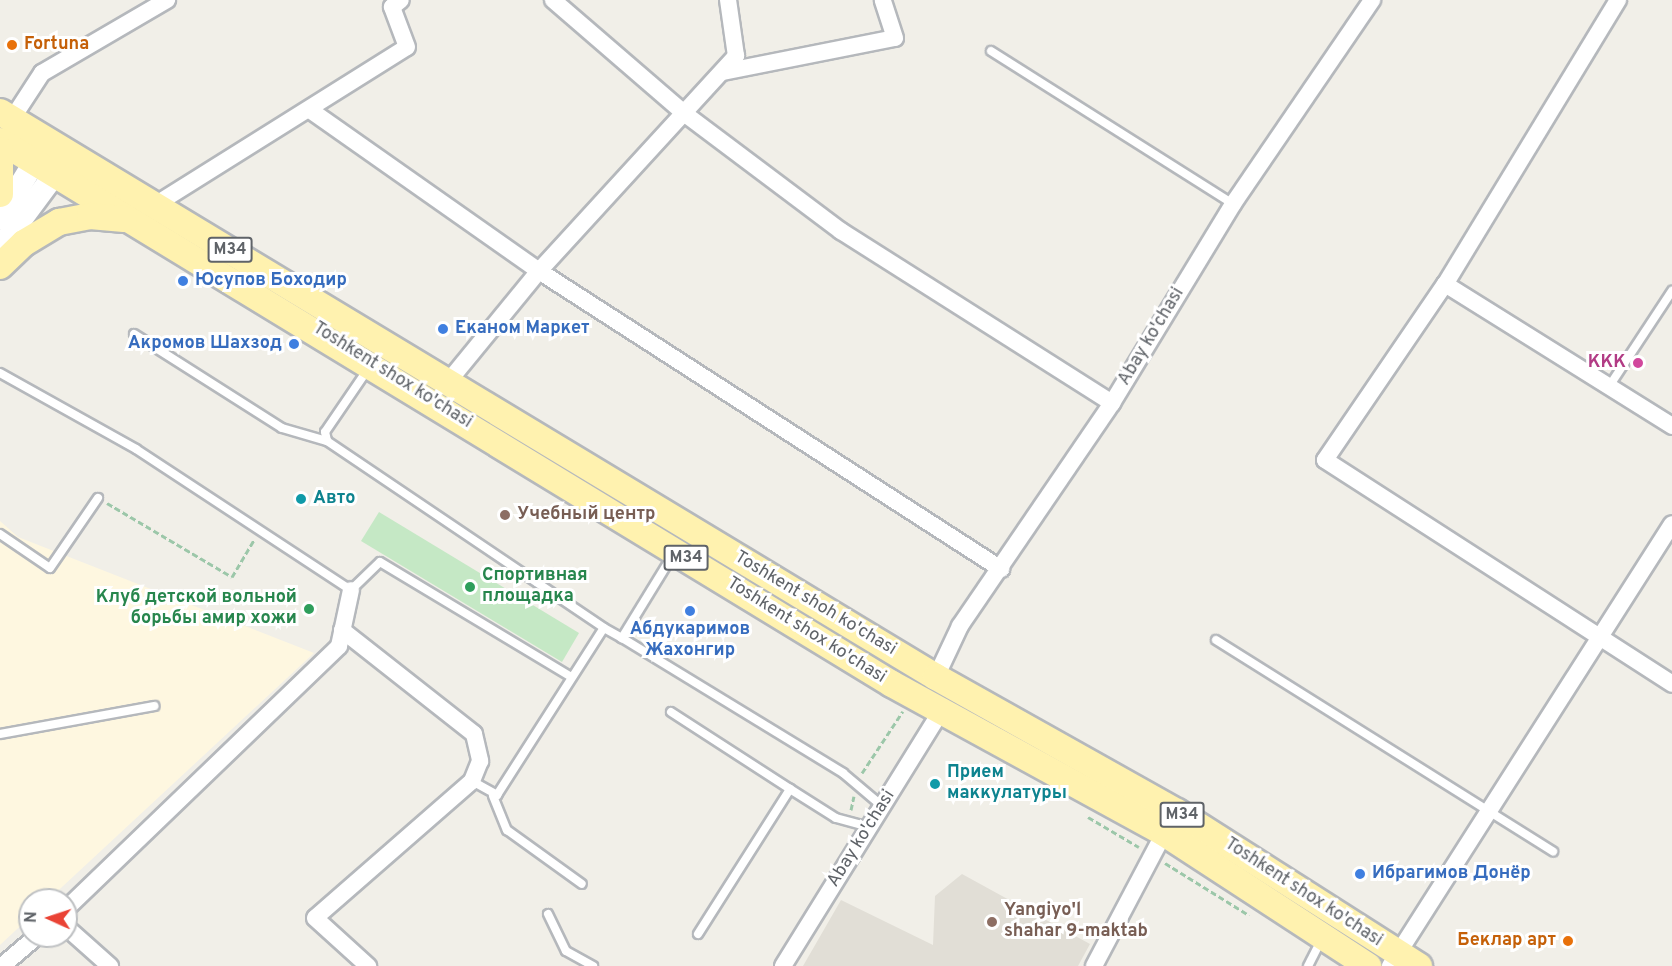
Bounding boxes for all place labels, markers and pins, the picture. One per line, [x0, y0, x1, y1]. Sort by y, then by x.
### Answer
place label: Fortuna [24, 34, 89, 56]
marker: Fortuna [5, 38, 19, 52]
place label: Юсупов Боходир [195, 270, 347, 292]
marker: Юсупов Боходир [176, 274, 190, 288]
place label: Еканом Маркет [455, 318, 590, 340]
marker: Еканом Маркет [436, 322, 450, 336]
place label: Акромов Шахзод [128, 333, 282, 355]
marker: Акромов Шахзод [287, 337, 301, 351]
place label: KKK [1588, 352, 1626, 374]
marker: KKK [1631, 356, 1645, 370]
place label: Авто [313, 488, 355, 510]
marker: Авто [294, 492, 308, 506]
place label: Учебный центр [517, 504, 655, 526]
marker: Учебный центр [498, 508, 512, 522]
place label: Спортивная площадка [482, 566, 588, 608]
marker: Спортивная площадка [463, 580, 477, 594]
place label: Клуб детской вольной борьбы амир хожи [96, 588, 297, 630]
marker: Клуб детской вольной борьбы амир хожи [302, 602, 316, 616]
marker: Абдукаримов Жахонгир [683, 604, 697, 618]
place label: Абдукаримов Жахонгир [630, 620, 750, 662]
place label: Прием маккулатуры [947, 763, 1067, 806]
marker: Прием маккулатуры [928, 777, 942, 791]
place label: Ибрагимов Донёр [1372, 863, 1531, 885]
marker: Ибрагимов Донёр [1353, 867, 1367, 881]
place label: Yangiyo'l shahar 9-maktab [1004, 901, 1148, 944]
marker: Yangiyo'l shahar 9-maktab [985, 915, 999, 929]
place label: Беклар арт [1457, 930, 1556, 952]
marker: Беклар арт [1561, 934, 1575, 948]

